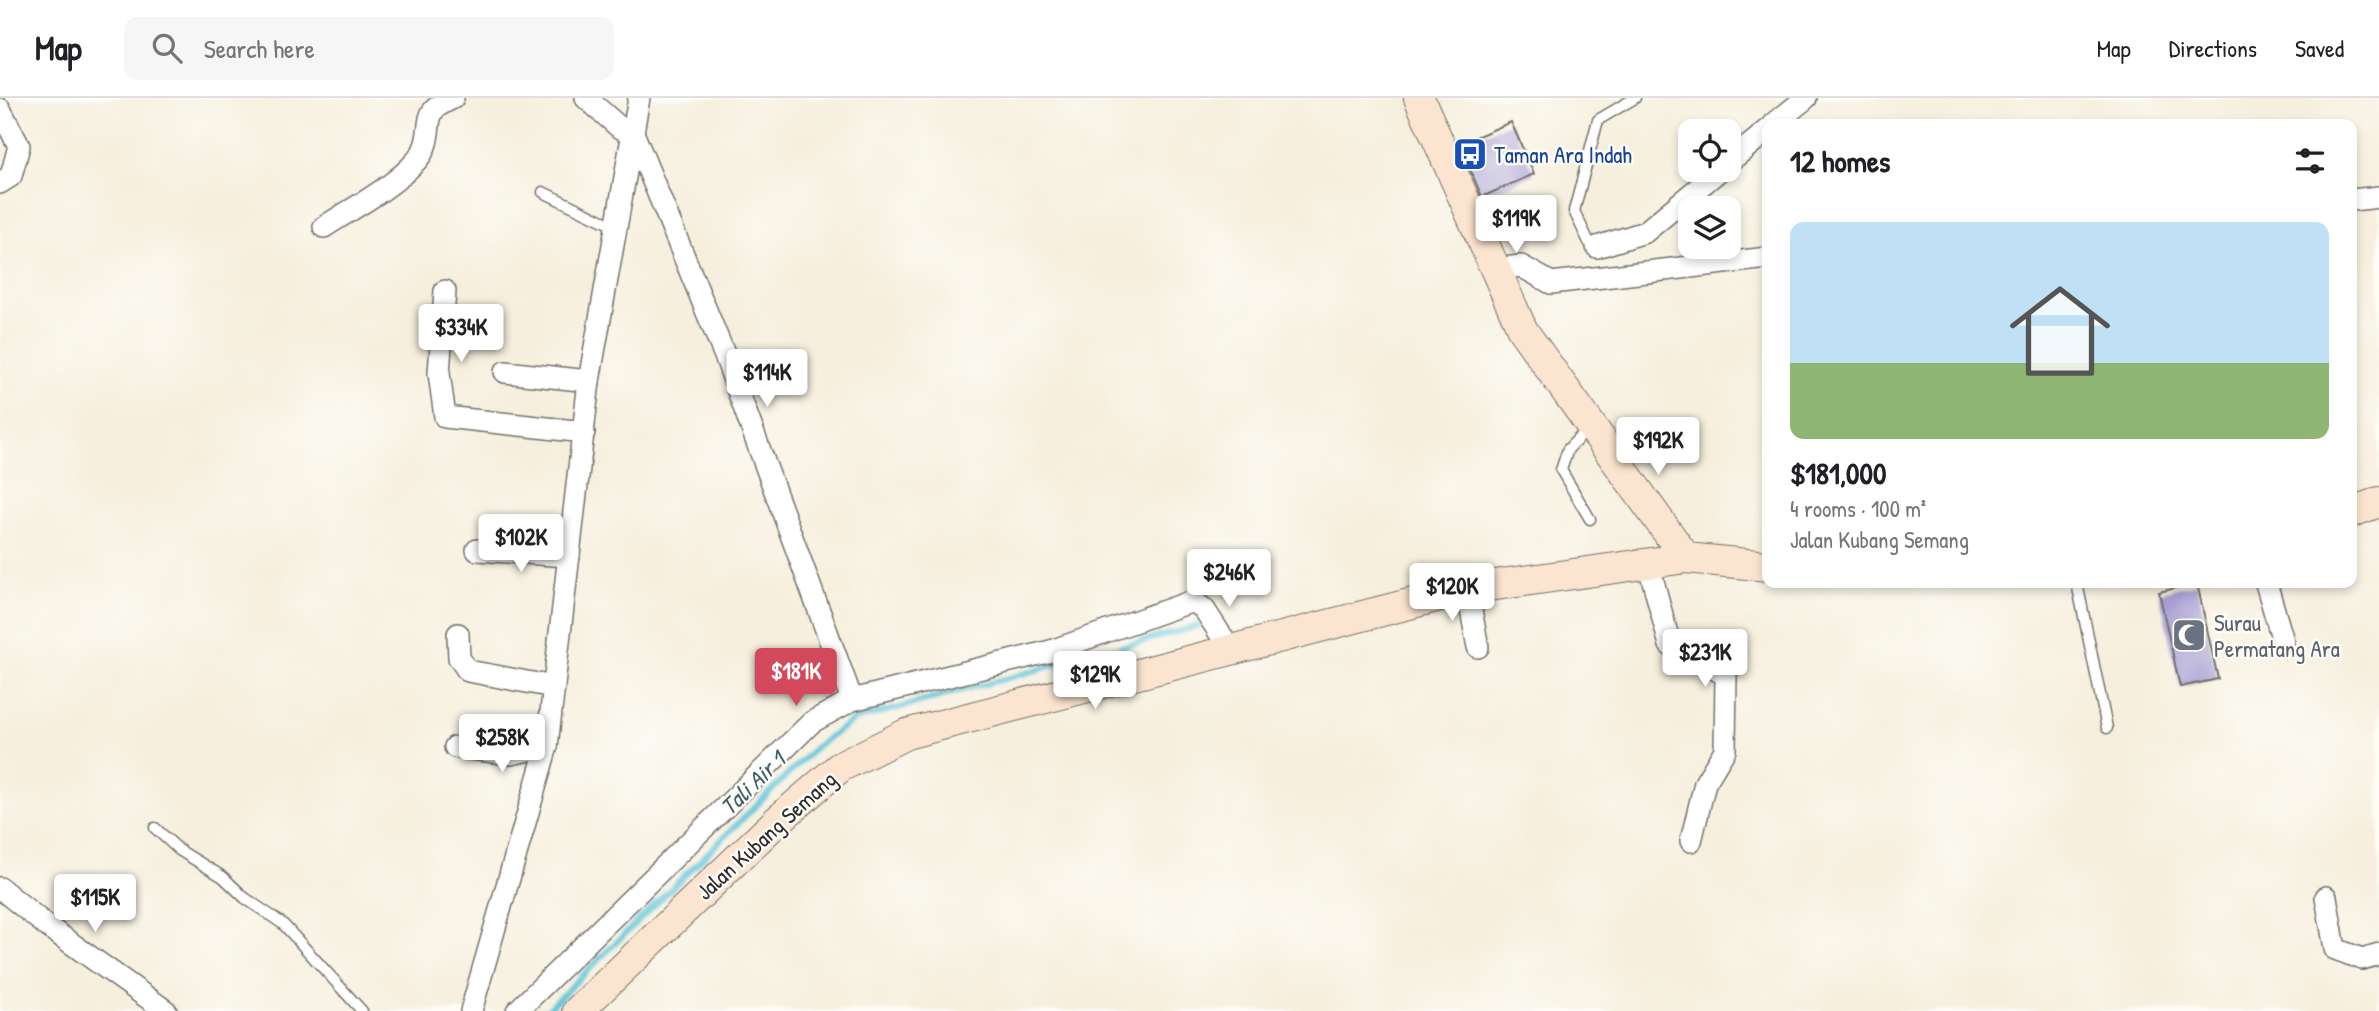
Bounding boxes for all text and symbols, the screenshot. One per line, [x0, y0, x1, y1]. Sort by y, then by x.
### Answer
search box [124, 17, 614, 80]
text: Map [35, 26, 82, 70]
icon: search [148, 29, 186, 67]
text: Search here [204, 31, 315, 66]
text: Map [2097, 32, 2131, 64]
text: Directions [2169, 32, 2257, 64]
text: Saved [2295, 32, 2344, 64]
map controls [1678, 119, 1741, 259]
button: locate [1678, 119, 1741, 182]
bus stop icon: Taman Ara Indah [1451, 135, 1489, 173]
place label: Taman Ara Indah [1494, 139, 1632, 170]
text: 12 homes [1790, 141, 1890, 181]
icon: filters [2291, 142, 2329, 180]
pin: $119K [1467, 195, 1565, 255]
button: layers [1678, 196, 1741, 259]
text: $119K [1492, 202, 1540, 233]
icon: home [1997, 268, 2123, 394]
pin: $334K [412, 304, 510, 364]
text: $334K [435, 311, 487, 342]
pin: $114K [718, 350, 816, 409]
text: $114K [742, 356, 792, 387]
pin: $192K [1609, 418, 1707, 477]
text: $192K [1632, 424, 1684, 455]
text: $181,000 [1790, 453, 1886, 493]
text: 4 rooms · 100 m² [1790, 493, 1926, 524]
pin: $102K [472, 514, 570, 574]
text: $102K [494, 521, 548, 552]
text: Jalan Kubang Semang [1790, 524, 1969, 555]
pin: $246K [1180, 550, 1278, 609]
text: $246K [1203, 556, 1255, 587]
pin: $120K [1403, 564, 1501, 623]
text: $120K [1425, 570, 1479, 601]
place label: Surau Permatang Ara [2214, 607, 2340, 664]
mosque icon: Surau Permatang Ara [2170, 616, 2208, 654]
pin: $231K [1656, 630, 1754, 689]
text: $231K [1678, 636, 1732, 667]
pin: $181K [747, 648, 845, 708]
pin: $129K [1046, 652, 1144, 711]
text: $181K [771, 655, 821, 686]
text: $129K [1069, 658, 1121, 689]
pin: $258K [453, 714, 551, 774]
text: $258K [475, 721, 529, 752]
water label: Tali Air 1 [713, 742, 794, 822]
street label: Jalan Kubang Semang [689, 764, 843, 906]
pin: $115K [46, 874, 144, 934]
text: $115K [70, 881, 120, 912]

